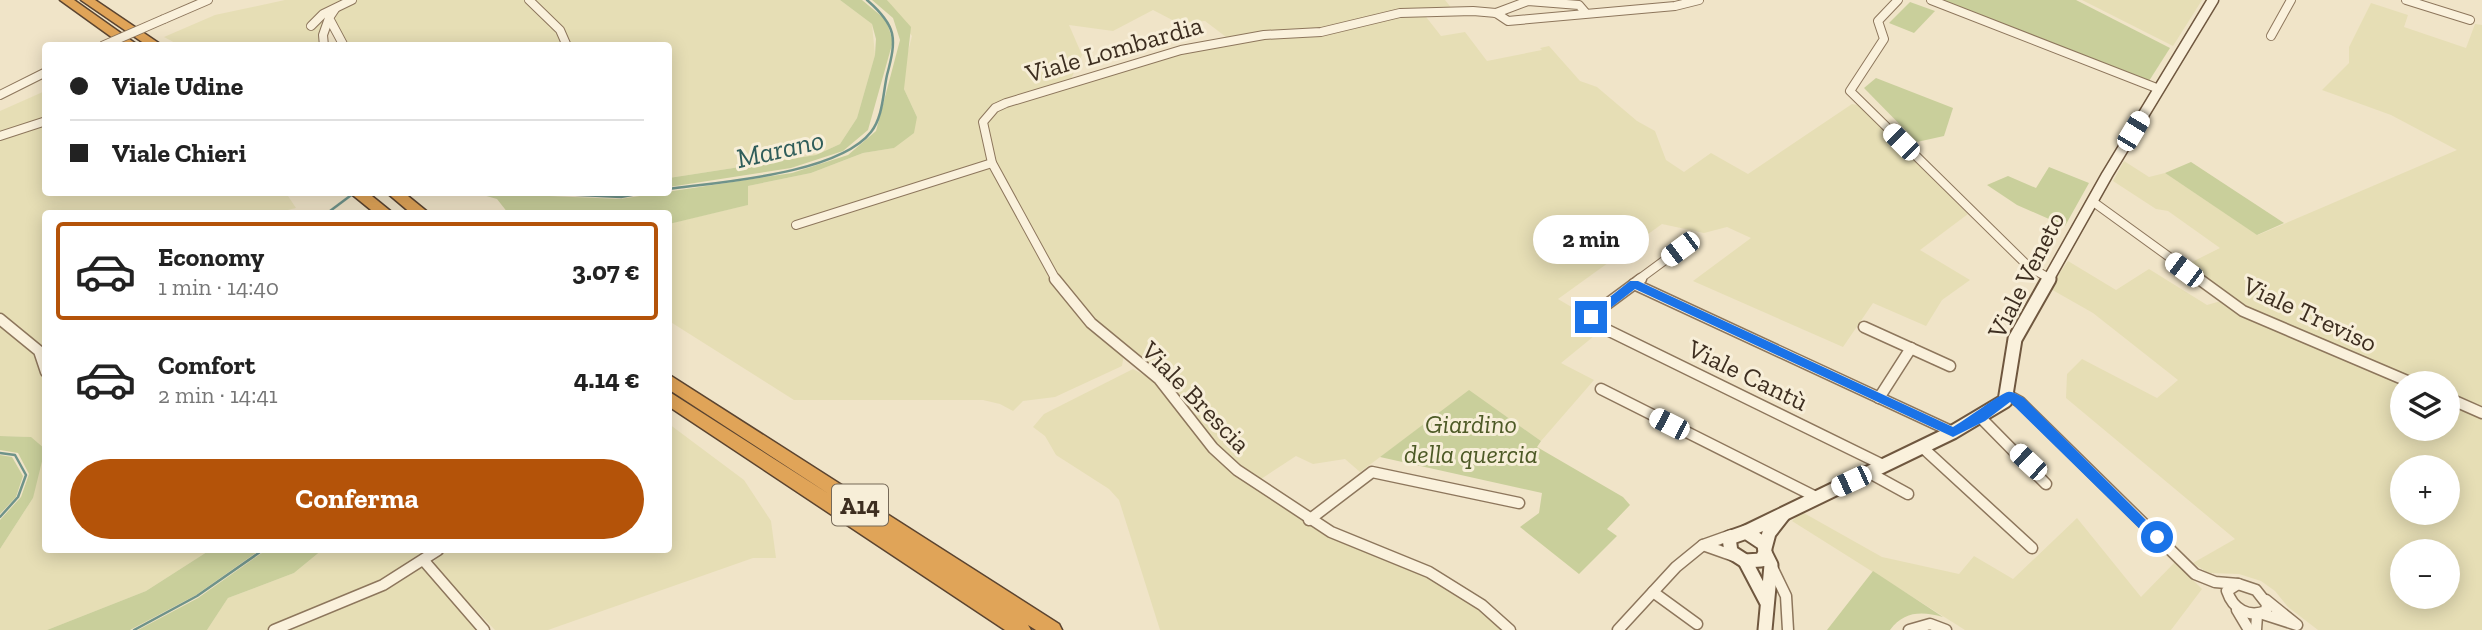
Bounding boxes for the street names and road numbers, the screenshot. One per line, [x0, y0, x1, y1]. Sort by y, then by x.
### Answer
street label: Viale Lombardia [1021, 8, 1207, 90]
street label: Viale Veneto [1980, 206, 2072, 345]
street label: Viale Treviso [2237, 269, 2382, 359]
street label: Viale Cantù [1682, 332, 1814, 418]
street label: Viale Brescia [1134, 334, 1258, 460]
road number: A14 [832, 484, 888, 526]

